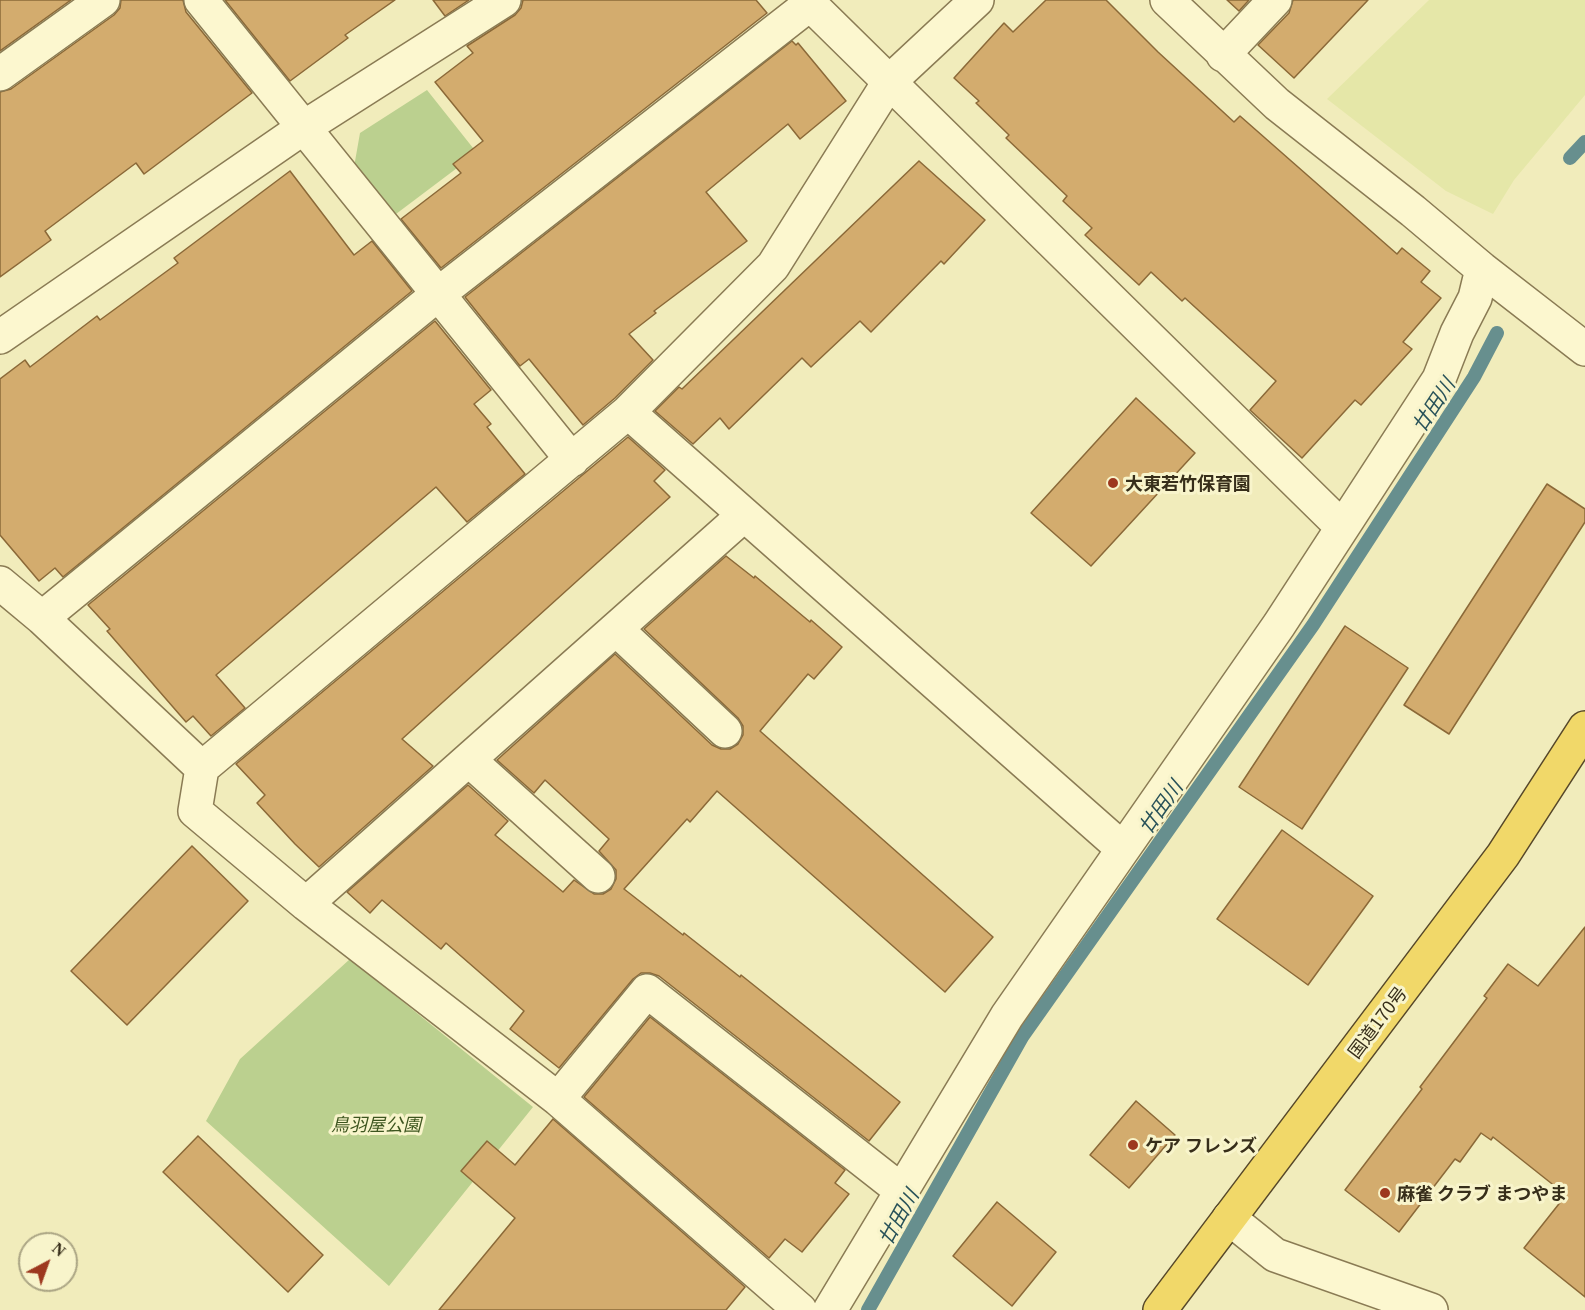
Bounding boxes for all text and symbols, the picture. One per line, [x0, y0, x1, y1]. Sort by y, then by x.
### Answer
water label: 廿田川 [1407, 373, 1459, 437]
place label: 大東若竹保育園 [1125, 472, 1251, 494]
marker: 大東若竹保育園 [1106, 476, 1120, 490]
water label: 廿田川 [1133, 776, 1187, 838]
street label: 国道170号 [1343, 982, 1411, 1062]
park label: 鳥羽屋公園 [331, 1113, 421, 1135]
place label: ケア フレンズ [1145, 1134, 1257, 1156]
marker: ケア フレンズ [1126, 1138, 1140, 1152]
place label: 麻雀 クラブ まつやま [1397, 1182, 1567, 1204]
water label: 廿田川 [873, 1185, 923, 1249]
marker: 麻雀 クラブ まつやま [1378, 1186, 1392, 1200]
north arrow [18, 1232, 78, 1292]
text: N [49, 1239, 69, 1260]

